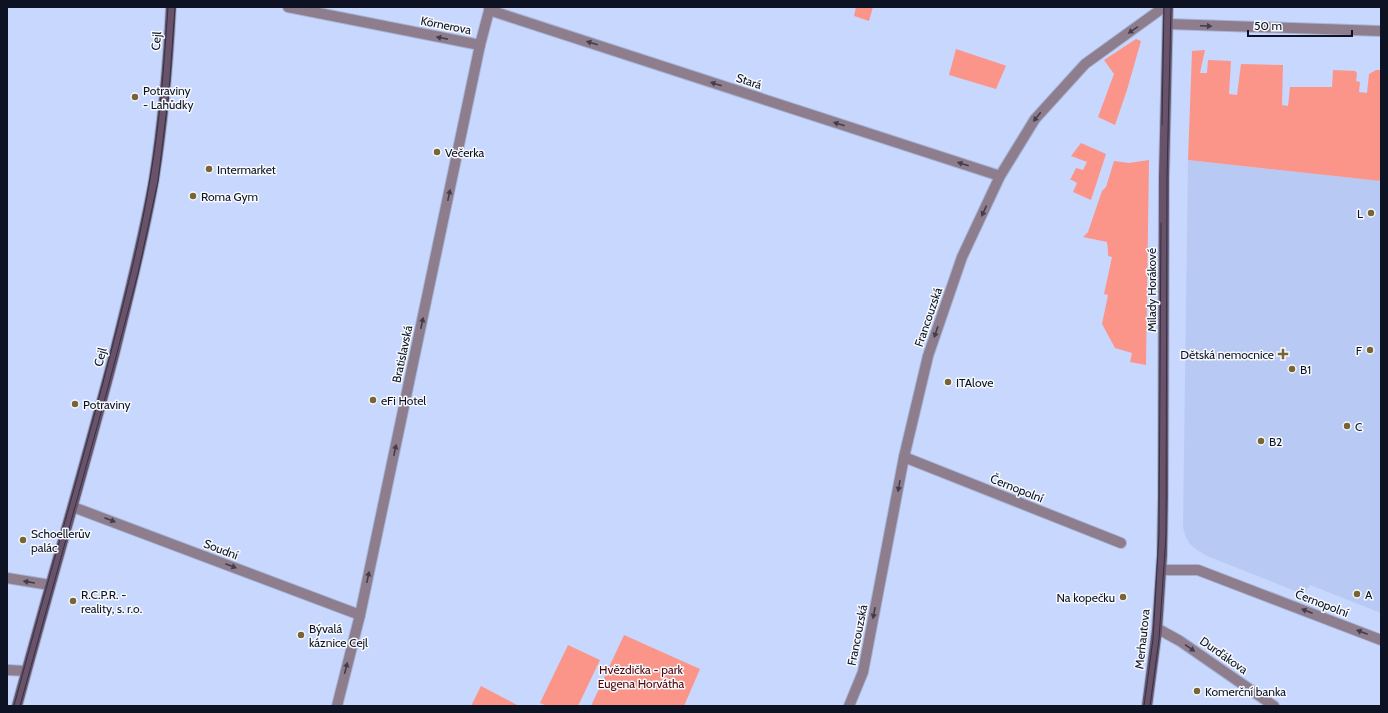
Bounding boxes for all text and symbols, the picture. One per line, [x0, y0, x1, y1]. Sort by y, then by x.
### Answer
scale bar [1248, 12, 1352, 38]
street label: Körnerova [419, 13, 473, 37]
text: 50 m [1254, 18, 1282, 33]
one-way arrow [1200, 23, 1213, 29]
one-way arrow [1127, 26, 1138, 34]
street label: Cejl [148, 31, 164, 51]
one-way arrow [436, 34, 448, 40]
one-way arrow [586, 40, 598, 46]
street label: Stará [734, 70, 764, 92]
one-way arrow [709, 80, 721, 86]
place label: Potraviny - Lahůdky [143, 83, 193, 112]
marker: Potraviny - Lahůdky [130, 92, 140, 102]
one-way arrow [1033, 112, 1042, 122]
one-way arrow [833, 121, 845, 127]
place label: Večerka [445, 145, 484, 160]
marker: Večerka [432, 147, 442, 157]
one-way arrow [957, 161, 969, 167]
place label: Intermarket [217, 162, 276, 177]
marker: Intermarket [204, 164, 214, 174]
place label: Roma Gym [201, 189, 258, 204]
one-way arrow [446, 189, 452, 202]
marker: Roma Gym [188, 191, 198, 201]
one-way arrow [981, 206, 987, 217]
place label: L [1357, 206, 1363, 221]
marker: L [1366, 208, 1376, 218]
street label: Milady Horákové [1144, 248, 1159, 332]
street label: Francouzská [911, 285, 945, 349]
one-way arrow [419, 316, 425, 329]
street label: Bratislavská [389, 324, 415, 384]
one-way arrow [933, 327, 939, 339]
place label: F [1356, 343, 1363, 358]
marker: F [1365, 345, 1375, 355]
street label: Cejl [90, 346, 110, 368]
place label: Dětská nemocnice [1180, 347, 1274, 362]
marker: Dětská nemocnice [1277, 348, 1289, 360]
place label: B1 [1300, 362, 1311, 377]
marker: B1 [1287, 364, 1297, 374]
place label: ITAlove [956, 375, 993, 390]
marker: ITAlove [943, 377, 953, 387]
place label: eFi Hotel [381, 393, 426, 408]
marker: eFi Hotel [368, 395, 378, 405]
place label: Potraviny [83, 397, 131, 412]
marker: Potraviny [70, 399, 80, 409]
place label: C [1355, 419, 1362, 434]
marker: C [1342, 421, 1352, 431]
place label: B2 [1269, 434, 1282, 449]
marker: B2 [1256, 436, 1266, 446]
one-way arrow [392, 444, 398, 456]
street label: Černopolní [988, 471, 1046, 506]
one-way arrow [895, 480, 901, 492]
one-way arrow [104, 518, 116, 524]
place label: Schoellerův palác [31, 526, 91, 555]
marker: Schoellerův palác [18, 535, 28, 545]
street label: Soudní [202, 536, 241, 563]
one-way arrow [226, 564, 238, 570]
one-way arrow [365, 571, 371, 583]
one-way arrow [23, 578, 35, 584]
street label: Černopolní [1293, 586, 1351, 620]
place label: R.C.P.R. - reality, s. r.o. [81, 587, 142, 616]
place label: A [1365, 587, 1373, 602]
marker: A [1352, 589, 1362, 599]
place label: Na kopečku [1057, 590, 1115, 605]
marker: Na kopečku [1118, 592, 1128, 602]
marker: R.C.P.R. - reality, s. r.o. [68, 596, 78, 606]
street label: Francouzská [844, 603, 870, 667]
one-way arrow [871, 607, 877, 619]
street label: Merhautova [1131, 608, 1153, 670]
one-way arrow [1300, 608, 1312, 614]
place label: Bývalá káznice Cejl [309, 621, 368, 650]
one-way arrow [1356, 629, 1368, 635]
marker: Bývalá káznice Cejl [296, 630, 306, 640]
street label: Durďákova [1197, 633, 1251, 677]
one-way arrow [1185, 644, 1196, 652]
one-way arrow [343, 662, 349, 674]
park label: Hvězdička - park Eugena Horvátha [598, 662, 684, 691]
place label: Komerční banka [1205, 684, 1286, 699]
marker: Komerční banka [1192, 686, 1202, 696]

